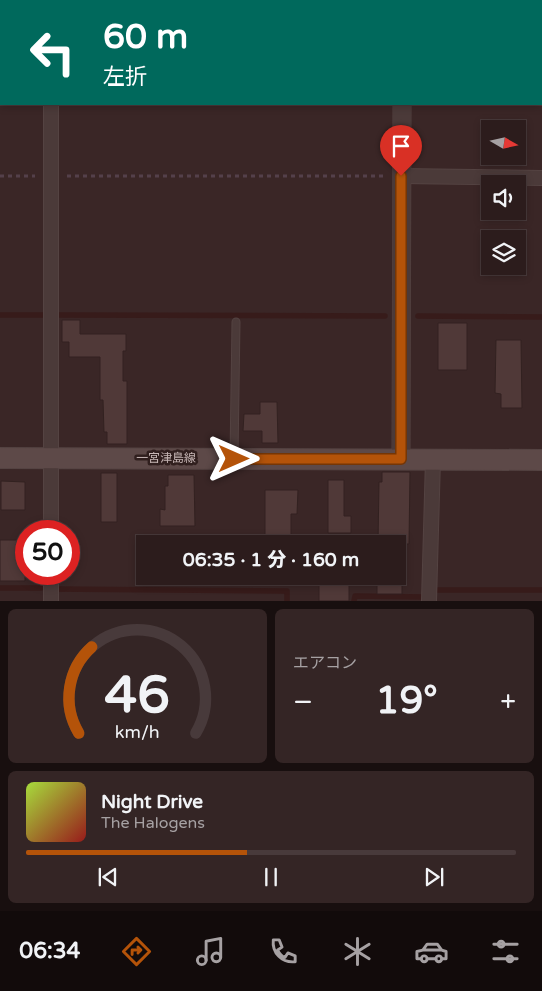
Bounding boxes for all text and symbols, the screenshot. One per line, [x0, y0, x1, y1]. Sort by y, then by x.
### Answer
text: 60 m [103, 16, 188, 58]
icon: left [20, 20, 85, 85]
text: 左折 [103, 64, 147, 90]
north arrow [481, 120, 526, 165]
map controls [481, 120, 526, 275]
pin [380, 125, 422, 176]
icon: arrive [387, 132, 415, 160]
button: sound [481, 175, 526, 220]
button: layers [481, 230, 526, 275]
position arrow [207, 432, 259, 484]
street label: 一宮津島線 [136, 451, 196, 465]
speed limit sign: 50 [15, 520, 80, 585]
text: 06:35 · 1 分 · 160 m [183, 549, 359, 571]
text: エアコン [293, 653, 357, 673]
text: 46 [105, 664, 170, 727]
text: 19° [376, 678, 438, 724]
text: − [293, 685, 313, 719]
text: + [500, 685, 516, 719]
text: km/h [115, 722, 160, 743]
text: Night Drive [101, 791, 203, 813]
text: The Halogens [101, 813, 205, 833]
icon: previous [94, 863, 122, 891]
icon: pause [257, 863, 285, 891]
icon: next [420, 863, 448, 891]
icon: directions [119, 934, 154, 969]
icon: music [193, 934, 228, 969]
icon: phone [266, 934, 301, 969]
icon: climate [340, 934, 375, 969]
icon: car [414, 934, 449, 969]
icon: filters [488, 934, 523, 969]
text: 06:34 [19, 938, 80, 964]

